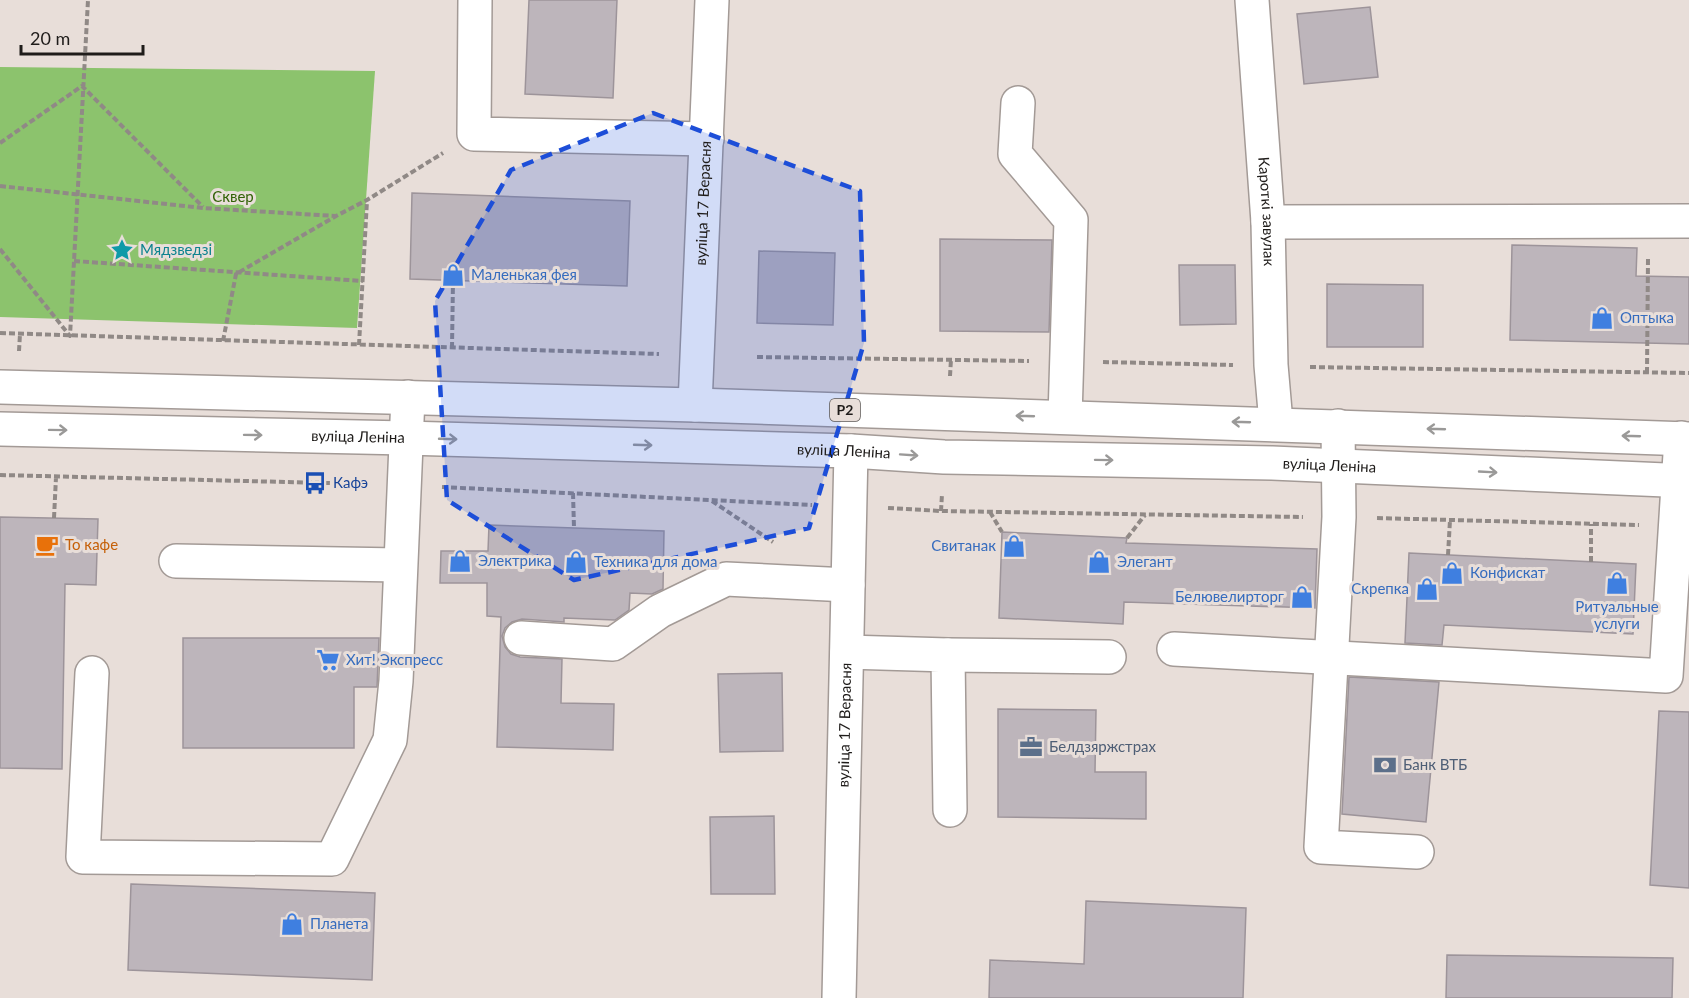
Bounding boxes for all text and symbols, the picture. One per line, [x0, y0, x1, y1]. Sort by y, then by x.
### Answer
scale bar [21, 18, 142, 56]
text: 20 m [30, 27, 70, 49]
street label: вуліца 17 Верасня [691, 140, 714, 266]
street label: Кароткі завулак [1255, 156, 1279, 267]
park label: Сквер [212, 187, 254, 205]
place icon: Мядзведзі [109, 237, 135, 263]
place label: Мядзведзі [140, 240, 212, 258]
shop icon: Маленькая фея [440, 262, 466, 288]
place label: Маленькая фея [471, 265, 577, 283]
shop icon: Оптыка [1589, 305, 1615, 331]
place label: Оптыка [1620, 308, 1674, 326]
road number: Р2 [830, 399, 860, 421]
one-way arrow [1015, 410, 1035, 422]
one-way arrow [1231, 417, 1251, 428]
one-way arrow [1426, 424, 1446, 435]
one-way arrow [48, 425, 68, 436]
street label: вуліца Леніна [311, 426, 405, 446]
one-way arrow [243, 429, 263, 440]
one-way arrow [1621, 431, 1641, 442]
one-way arrow [438, 433, 458, 445]
one-way arrow [633, 439, 653, 451]
street label: вуліца Леніна [797, 439, 891, 462]
one-way arrow [899, 449, 919, 460]
street label: вуліца Леніна [1282, 453, 1377, 475]
one-way arrow [1094, 454, 1114, 466]
one-way arrow [1478, 467, 1498, 478]
bus stop icon: Кафэ [302, 470, 328, 496]
place label: Кафэ [333, 473, 368, 491]
cafe icon: То кафе [34, 532, 60, 558]
shop icon: Свитанак [1001, 533, 1027, 559]
place label: То кафе [65, 535, 118, 553]
place label: Свитанак [931, 536, 996, 554]
shop icon: Электрика [447, 548, 473, 574]
shop icon: Техника для дома [563, 549, 589, 575]
shop icon: Элегант [1086, 549, 1112, 575]
place label: Электрика [478, 551, 552, 569]
place label: Техника для дома [594, 552, 717, 570]
place label: Элегант [1117, 552, 1173, 570]
shop icon: Конфискат [1439, 560, 1465, 586]
place label: Конфискат [1470, 563, 1546, 581]
shop icon: Ритуальные услуги [1604, 570, 1630, 596]
shop icon: Скрепка [1414, 576, 1440, 602]
place label: Скрепка [1351, 579, 1409, 597]
shop icon: Белювелирторг [1289, 584, 1315, 610]
place label: Белювелирторг [1175, 587, 1284, 605]
place label: Ритуальные услуги [1575, 597, 1659, 632]
supermarket icon: Хит! Экспресс [315, 647, 341, 673]
place label: Хит! Экспресс [346, 650, 443, 668]
street label: вуліца 17 Верасня [834, 662, 854, 788]
office icon: Белдзяржстрах [1018, 734, 1044, 760]
place label: Белдзяржстрах [1049, 737, 1157, 755]
bank icon: Банк ВТБ [1372, 752, 1398, 778]
place label: Банк ВТБ [1403, 755, 1467, 773]
shop icon: Планета [279, 911, 305, 937]
place label: Планета [310, 914, 368, 932]

